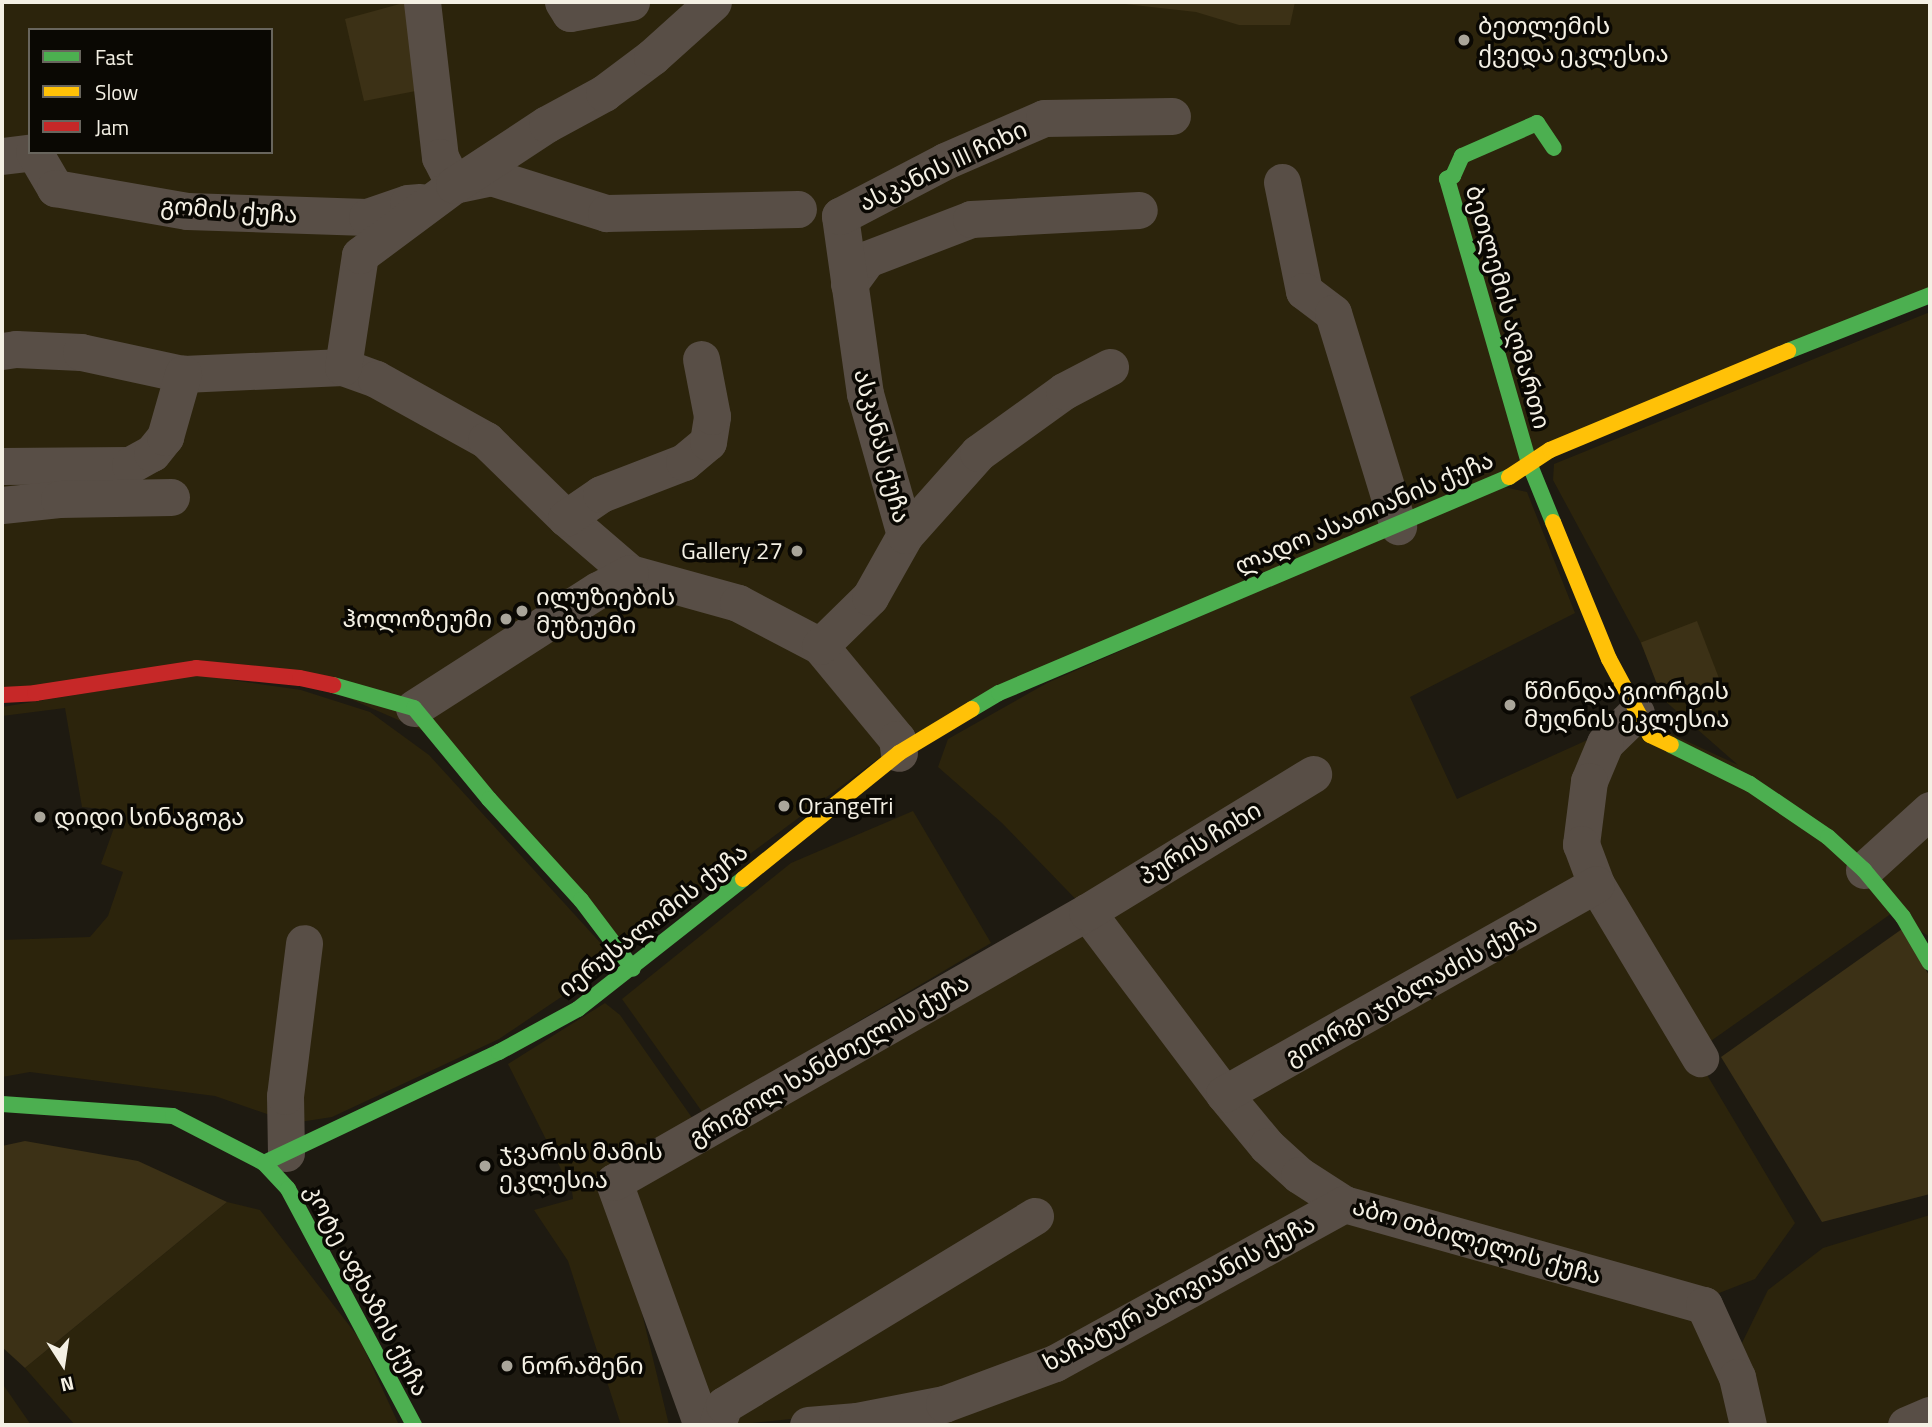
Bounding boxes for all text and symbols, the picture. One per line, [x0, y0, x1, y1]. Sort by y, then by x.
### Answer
place label: ბეთლემის ქვედა ეკლესია [1478, 12, 1669, 68]
legend [28, 28, 273, 154]
marker: ბეთლემის ქვედა ეკლესია [1456, 32, 1472, 48]
text: Fast [95, 41, 133, 73]
text: Slow [95, 76, 138, 108]
text: Jam [95, 111, 129, 143]
street label: ასკანის III ჩიხი [854, 115, 1032, 217]
street label: ბეთლემის აღმართი [1459, 182, 1557, 432]
street label: გომის ქუჩა [160, 191, 298, 229]
street label: ასკანას ქუჩა [848, 366, 916, 526]
street label: ლადო ასათიანის ქუჩა [1230, 445, 1498, 581]
place label: Gallery 27 [681, 537, 783, 565]
marker: Gallery 27 [789, 543, 805, 559]
place label: ილუზიების მუზეუმი [536, 583, 675, 639]
marker: ილუზიების მუზეუმი [514, 603, 530, 619]
place label: ჰოლოზეუმი [342, 605, 492, 633]
marker: ჰოლოზეუმი [498, 611, 514, 627]
place label: წმინდა გიორგის მუღნის ეკლესია [1524, 677, 1729, 733]
marker: წმინდა გიორგის მუღნის ეკლესია [1502, 697, 1518, 713]
place label: OrangeTri [798, 792, 893, 820]
street label: პურის ჩიხი [1134, 795, 1266, 891]
marker: OrangeTri [776, 798, 792, 814]
place label: დიდი სინაგოგა [54, 803, 245, 831]
marker: დიდი სინაგოგა [32, 809, 48, 825]
street label: იერუსალიმის ქუჩა [552, 837, 754, 1003]
street label: გიორგი ჯიბლაძის ქუჩა [1280, 909, 1542, 1071]
street label: გრიგოლ ხანძთელის ქუჩა [684, 968, 974, 1152]
place label: ჯვარის მამის ეკლესია [499, 1138, 663, 1194]
marker: ჯვარის მამის ეკლესია [477, 1158, 493, 1174]
street label: კოტე აფხაზის ქუჩა [299, 1179, 435, 1401]
street label: აბო თბილელის ქუჩა [1349, 1192, 1605, 1290]
street label: ხაჩატურ აბოვიანის ქუჩა [1038, 1209, 1320, 1377]
north arrow [28, 1329, 98, 1399]
place label: ნორაშენი [521, 1352, 643, 1380]
marker: ნორაშენი [499, 1358, 515, 1374]
text: N [58, 1369, 77, 1401]

